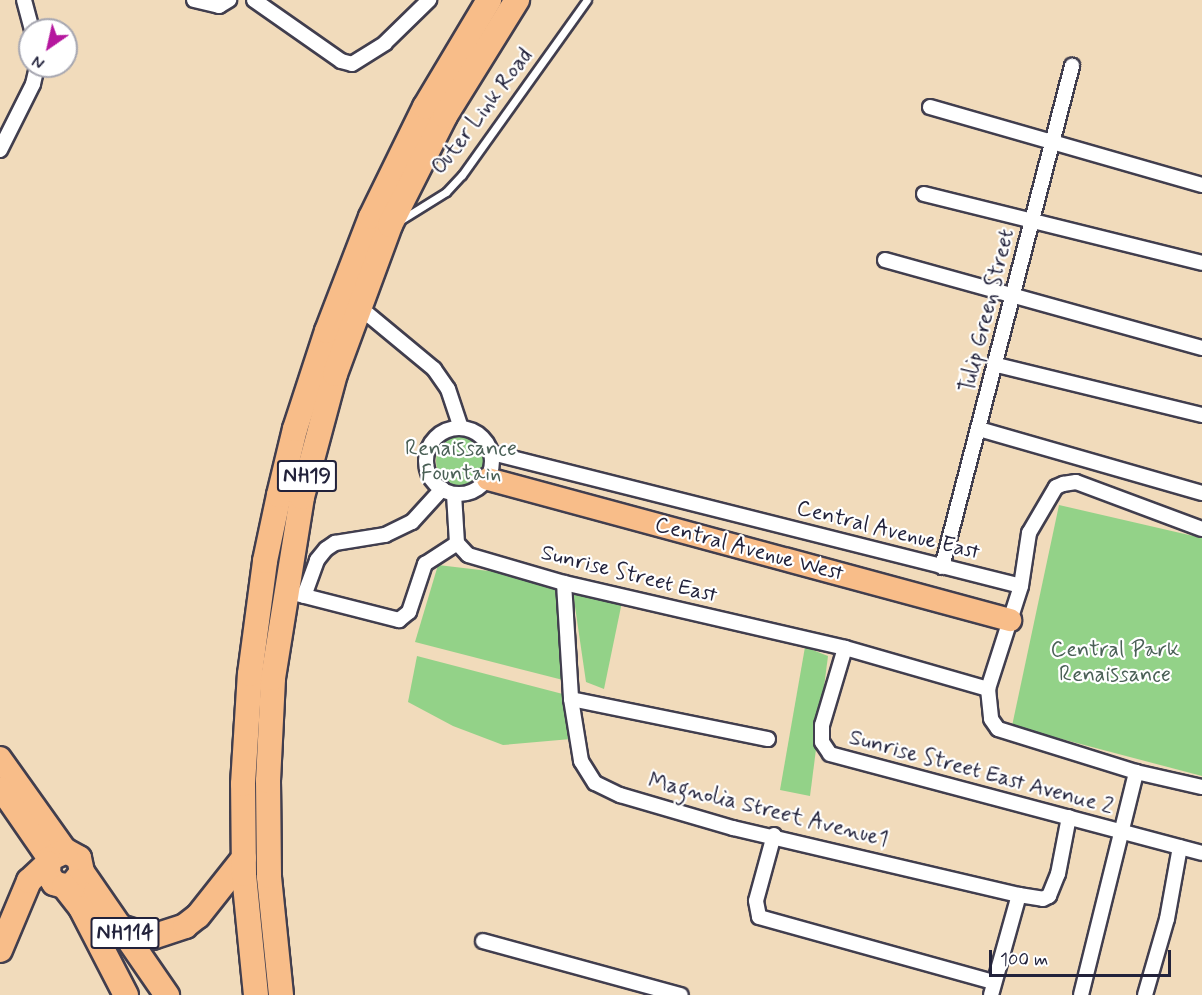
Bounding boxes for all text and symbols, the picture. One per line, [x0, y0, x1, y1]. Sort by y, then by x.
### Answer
north arrow [18, 18, 78, 78]
street label: Outer Link Road [427, 44, 539, 180]
text: N [28, 50, 49, 73]
street label: Tulip Green Street [954, 222, 1022, 400]
park label: Renaissance Fountain [405, 436, 517, 488]
road number: NH19 [276, 458, 338, 494]
street label: Central Avenue East [791, 495, 985, 567]
street label: Central Avenue West [649, 511, 849, 589]
street label: Sunrise Street East [537, 540, 721, 610]
park label: Central Park Renaissance [1053, 637, 1177, 688]
street label: Sunrise Street East Avenue 2 [844, 725, 1118, 821]
street label: Magnolia Street Avenue1 [646, 769, 890, 853]
road number: NH114 [89, 915, 161, 951]
scale bar [992, 938, 1174, 976]
text: 100 m [1000, 948, 1048, 972]

